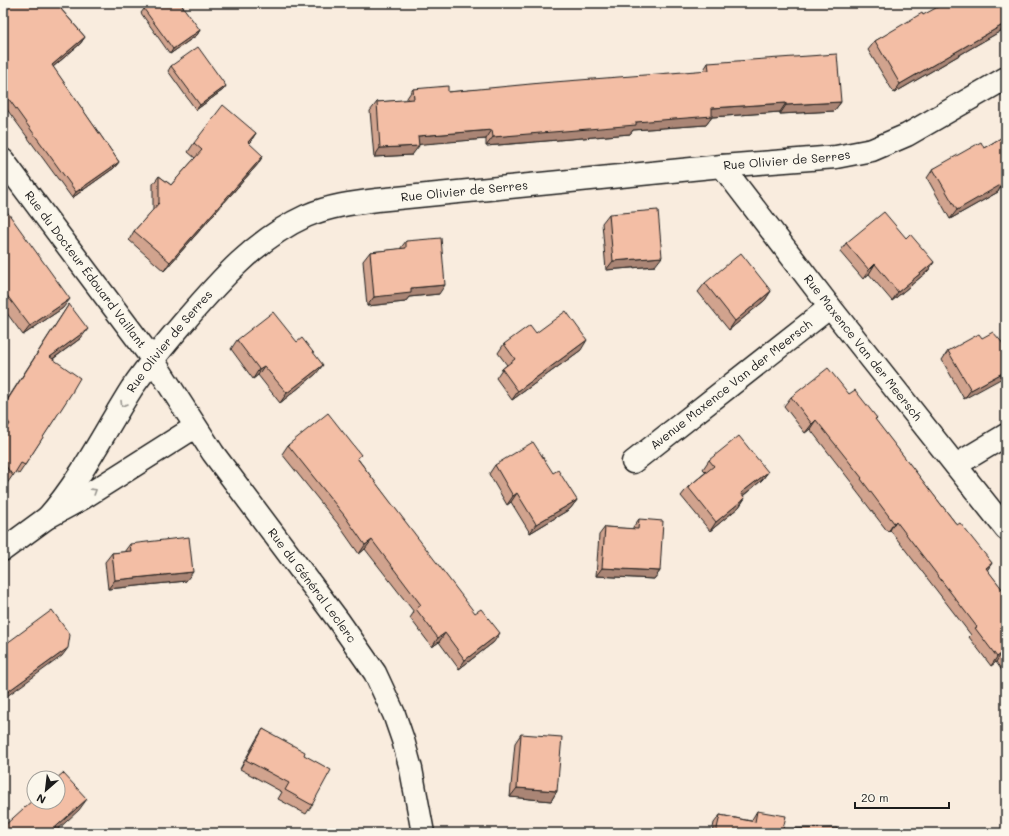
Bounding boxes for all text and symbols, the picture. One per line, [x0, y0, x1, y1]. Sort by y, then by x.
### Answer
street label: Rue Olivier de Serres [723, 145, 852, 173]
street label: Rue Olivier de Serres [400, 176, 529, 205]
street label: Rue du Docteur Édouard Vaillant [22, 187, 150, 351]
street label: Rue Maxence Van der Meersch [801, 271, 926, 424]
street label: Rue Olivier de Serres [122, 286, 215, 395]
street label: Avenue Maxence Van der Meersch [646, 315, 815, 453]
one-way arrow [121, 400, 128, 407]
one-way arrow [90, 488, 97, 495]
street label: Rue du Général Leclerc [265, 524, 360, 645]
north arrow [26, 770, 66, 810]
scale bar [855, 784, 949, 810]
text: 20 m [861, 789, 889, 805]
text: N [34, 791, 48, 808]

